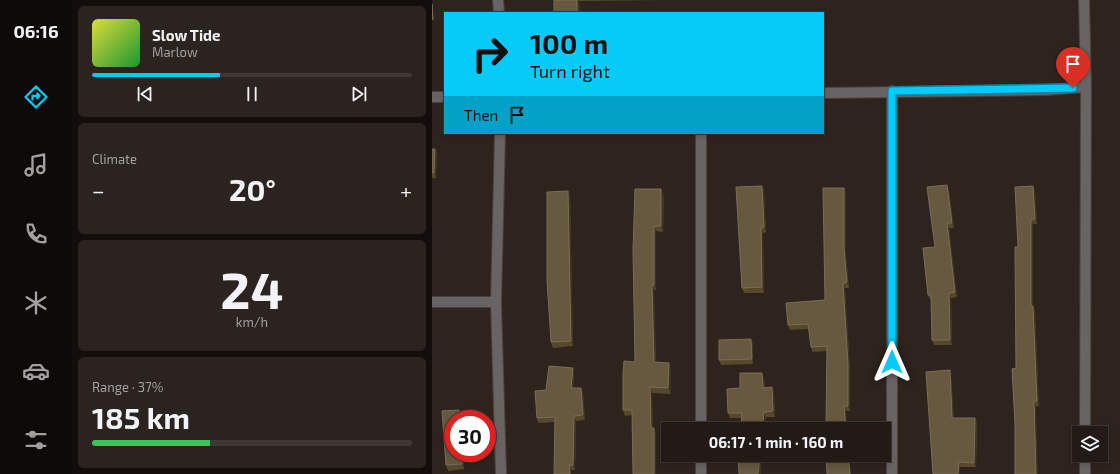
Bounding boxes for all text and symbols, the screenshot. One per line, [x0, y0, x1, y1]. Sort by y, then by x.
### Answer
text: 06:16 [14, 20, 59, 42]
text: Slow Tide [152, 26, 220, 44]
text: 100 m [530, 26, 608, 60]
icon: right [464, 28, 516, 80]
text: Marlow [152, 44, 198, 60]
pin [1056, 47, 1090, 88]
icon: arrive [1062, 53, 1084, 75]
text: Turn right [530, 60, 610, 82]
icon: directions [22, 83, 50, 111]
icon: previous [134, 83, 156, 105]
icon: pause [241, 83, 263, 105]
icon: next [348, 83, 370, 105]
icon: arrive [506, 104, 528, 126]
text: Then [464, 106, 498, 124]
icon: music [22, 151, 50, 179]
text: Climate [92, 151, 137, 167]
text: 20° [229, 171, 276, 207]
text: − [92, 177, 105, 203]
text: + [400, 177, 412, 203]
icon: phone [22, 220, 50, 248]
text: 24 [220, 257, 284, 319]
icon: climate [22, 289, 50, 317]
text: km/h [236, 314, 268, 330]
position arrow [871, 341, 913, 383]
icon: car [22, 357, 50, 385]
text: Range · 37% [92, 379, 163, 395]
text: 185 km [92, 399, 190, 435]
speed limit sign: 30 [444, 410, 496, 462]
icon: filters [22, 426, 50, 454]
map controls [1072, 426, 1108, 462]
button: layers [1072, 426, 1108, 462]
text: 06:17 · 1 min · 160 m [709, 433, 843, 451]

